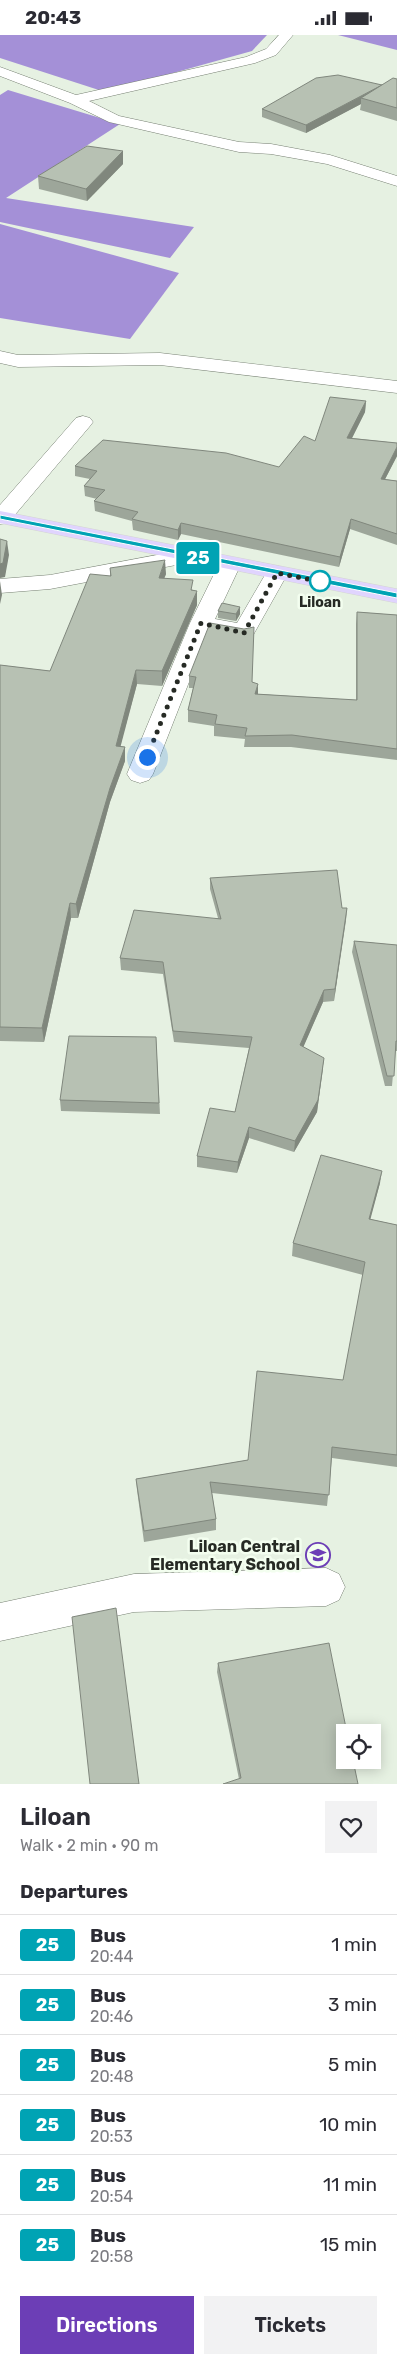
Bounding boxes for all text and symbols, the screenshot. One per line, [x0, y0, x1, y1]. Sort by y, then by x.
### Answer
text: 20:43 [25, 6, 81, 29]
line badge: 25 [176, 542, 220, 574]
text: 25 [186, 547, 210, 569]
marker: Liloan [309, 570, 331, 592]
place label: Liloan [299, 594, 341, 611]
your location [135, 745, 160, 770]
place label: Liloan Central Elementary School [150, 1537, 300, 1574]
school or university icon: Liloan Central Elementary School [305, 1542, 331, 1568]
map controls [336, 1724, 381, 1769]
button: locate [336, 1724, 381, 1769]
button: heart [325, 1801, 377, 1853]
text: Liloan [20, 1803, 91, 1831]
text: Walk · 2 min · 90 m [20, 1836, 158, 1855]
text: Departures [20, 1880, 128, 1903]
text: Bus [90, 1924, 126, 1947]
text: 1 min [331, 1933, 377, 1956]
text: 25 [36, 1934, 59, 1956]
text: 20:44 [90, 1947, 134, 1966]
text: Bus [90, 1984, 126, 2007]
text: 3 min [328, 1993, 377, 2016]
text: 25 [36, 1994, 59, 2016]
text: 20:46 [90, 2007, 133, 2026]
text: Bus [90, 2044, 126, 2067]
text: 5 min [328, 2053, 377, 2076]
text: 25 [36, 2054, 59, 2076]
text: 20:48 [90, 2067, 134, 2086]
text: Bus [90, 2104, 126, 2127]
text: 10 min [319, 2113, 377, 2136]
text: 25 [36, 2114, 59, 2136]
text: 20:53 [90, 2127, 133, 2146]
text: Bus [90, 2164, 126, 2187]
text: 11 min [323, 2173, 377, 2196]
text: 25 [36, 2174, 59, 2196]
text: 20:54 [90, 2187, 133, 2206]
text: Bus [90, 2224, 126, 2247]
text: 15 min [320, 2233, 377, 2256]
text: 25 [36, 2234, 59, 2256]
text: 20:58 [90, 2247, 133, 2266]
button: Directions [20, 2296, 194, 2354]
button: Tickets [204, 2296, 377, 2354]

